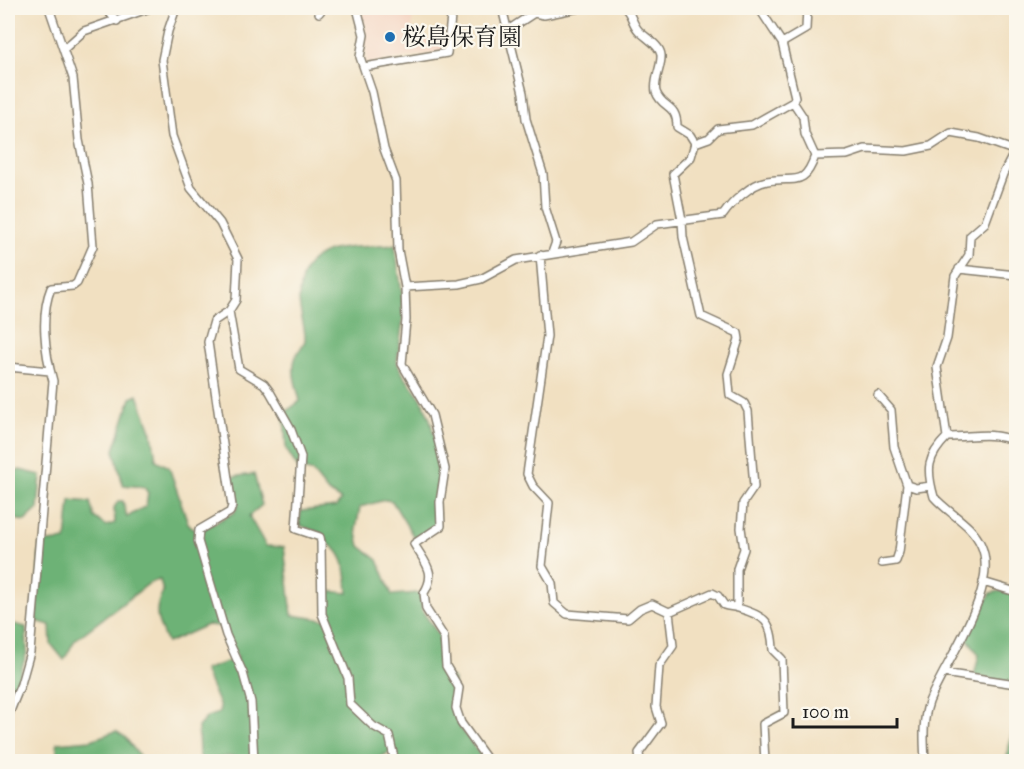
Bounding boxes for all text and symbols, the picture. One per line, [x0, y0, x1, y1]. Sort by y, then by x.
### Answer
place label: 桜島保育園 [402, 22, 522, 52]
marker: 桜島保育園 [383, 30, 397, 44]
scale bar [793, 691, 896, 729]
text: 100 m [802, 701, 849, 723]

